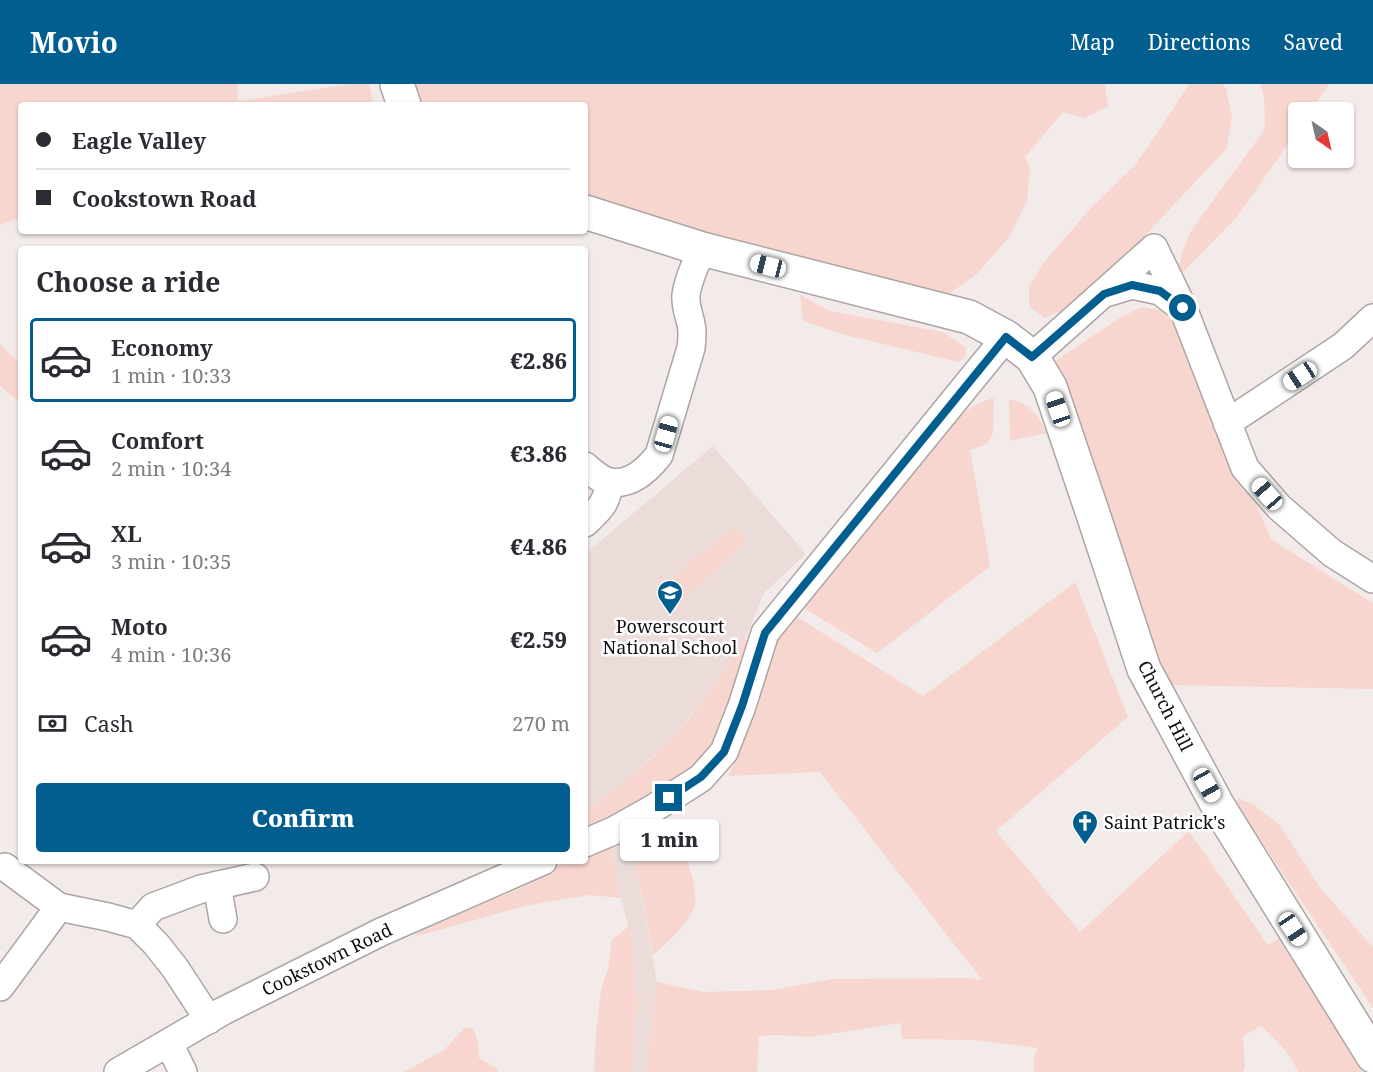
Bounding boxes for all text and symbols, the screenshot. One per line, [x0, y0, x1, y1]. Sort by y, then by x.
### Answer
text: Movio [30, 23, 118, 61]
text: Map [1070, 28, 1115, 56]
text: Directions [1148, 28, 1250, 56]
text: Saved [1283, 28, 1343, 56]
north arrow [1288, 102, 1354, 168]
map controls [1288, 102, 1354, 168]
text: Eagle Valley [72, 125, 206, 155]
text: Cookstown Road [72, 183, 257, 213]
car [748, 253, 788, 279]
text: Choose a ride [36, 263, 221, 300]
route start [1169, 294, 1196, 321]
text: Economy [111, 332, 213, 362]
icon: car [39, 333, 93, 387]
text: €2.86 [510, 345, 567, 375]
car [1280, 359, 1320, 393]
text: 1 min · 10:33 [111, 362, 231, 389]
car [1044, 389, 1072, 429]
car [652, 414, 680, 454]
text: Comfort [111, 425, 204, 455]
icon: car [39, 426, 93, 480]
text: €3.86 [510, 438, 567, 468]
text: 2 min · 10:34 [111, 455, 231, 482]
car [1248, 475, 1286, 513]
text: XL [111, 518, 142, 548]
icon: car [39, 519, 93, 573]
text: €4.86 [510, 531, 567, 561]
text: 3 min · 10:35 [111, 548, 231, 575]
school or university icon: Powerscourt National School [655, 578, 685, 616]
text: Moto [111, 611, 168, 641]
icon: car [39, 612, 93, 666]
place label: Powerscourt National School [603, 614, 738, 659]
text: €2.59 [510, 624, 567, 654]
text: 4 min · 10:36 [111, 641, 231, 668]
street label: Church Hill [1133, 656, 1199, 755]
icon: cash [36, 707, 69, 740]
text: Cash [84, 708, 134, 738]
text: 270 m [512, 710, 570, 737]
car [1190, 765, 1224, 805]
button: Confirm [36, 783, 570, 852]
route end [655, 784, 682, 811]
church icon: Saint Patrick's [1070, 808, 1100, 846]
place label: Saint Patrick's [1104, 810, 1225, 834]
callout: 1 min [620, 819, 718, 861]
text: 1 min [641, 826, 698, 853]
car [1275, 909, 1311, 949]
street label: Cookstown Road [257, 917, 396, 1001]

